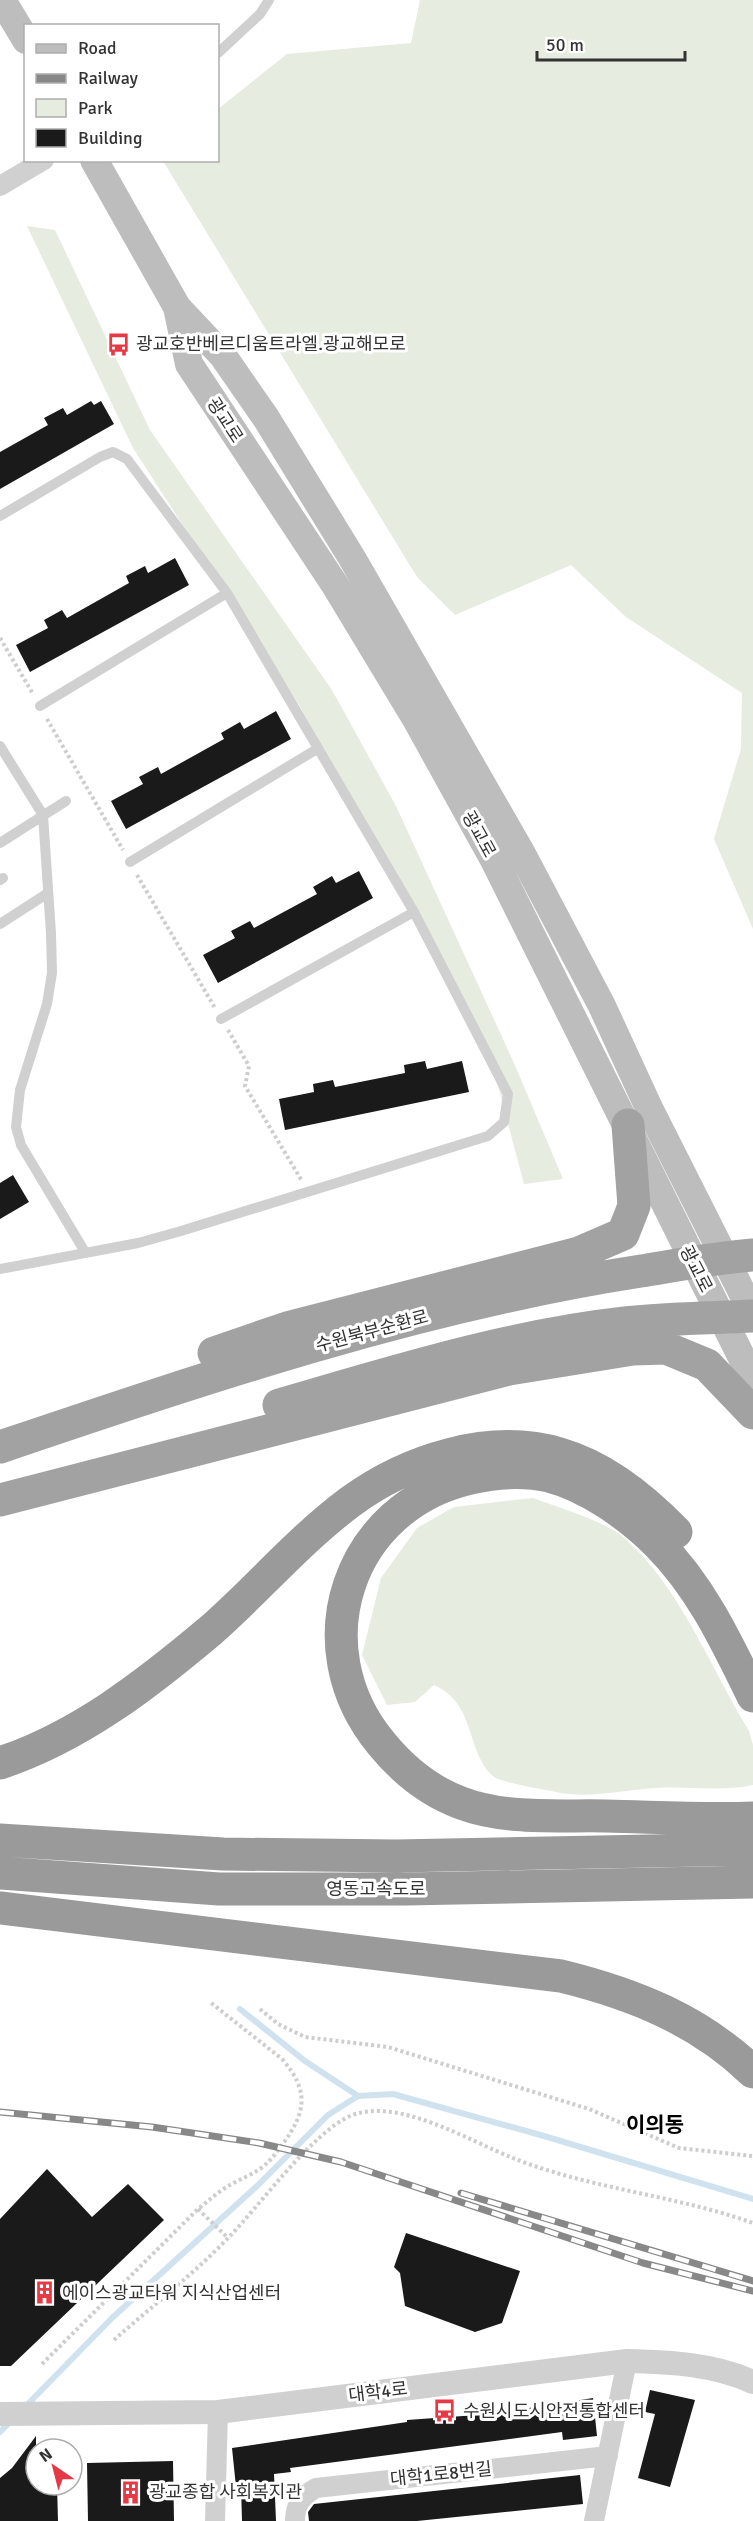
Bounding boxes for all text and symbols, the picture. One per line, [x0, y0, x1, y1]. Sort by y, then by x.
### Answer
legend [24, 24, 219, 162]
scale bar [537, 24, 686, 62]
text: 50 m [546, 34, 584, 56]
text: Road [78, 37, 117, 59]
text: Railway [78, 67, 139, 89]
text: Park [78, 97, 113, 119]
text: Building [78, 127, 142, 149]
bus stop icon: 광교호반베르디움트라엘.광교해모로 [105, 331, 131, 357]
place label: 광교호반베르디움트라엘.광교해모로 [136, 333, 406, 355]
street label: 광교로 [202, 393, 248, 447]
street label: 광교로 [457, 807, 501, 861]
street label: 광교로 [675, 1242, 717, 1296]
street label: 수원북부순환로 [313, 1305, 431, 1357]
street label: 영동고속도로 [326, 1878, 426, 1900]
district label: 이의동 [626, 2112, 684, 2138]
building icon: 에이스광교타워 지식산업센터 [31, 2280, 57, 2306]
place label: 에이스광교타워 지식산업센터 [62, 2282, 281, 2304]
street label: 대학4로 [347, 2377, 409, 2407]
bus stop icon: 수원시도시안전통합센터 [432, 2398, 458, 2424]
place label: 수원시도시안전통합센터 [463, 2400, 645, 2422]
north arrow [24, 2437, 84, 2497]
text: N [36, 2444, 56, 2467]
street label: 대학1로8번길 [389, 2458, 493, 2490]
building icon: 광교종합 사회복지관 [118, 2479, 144, 2505]
place label: 광교종합 사회복지관 [149, 2481, 302, 2503]

